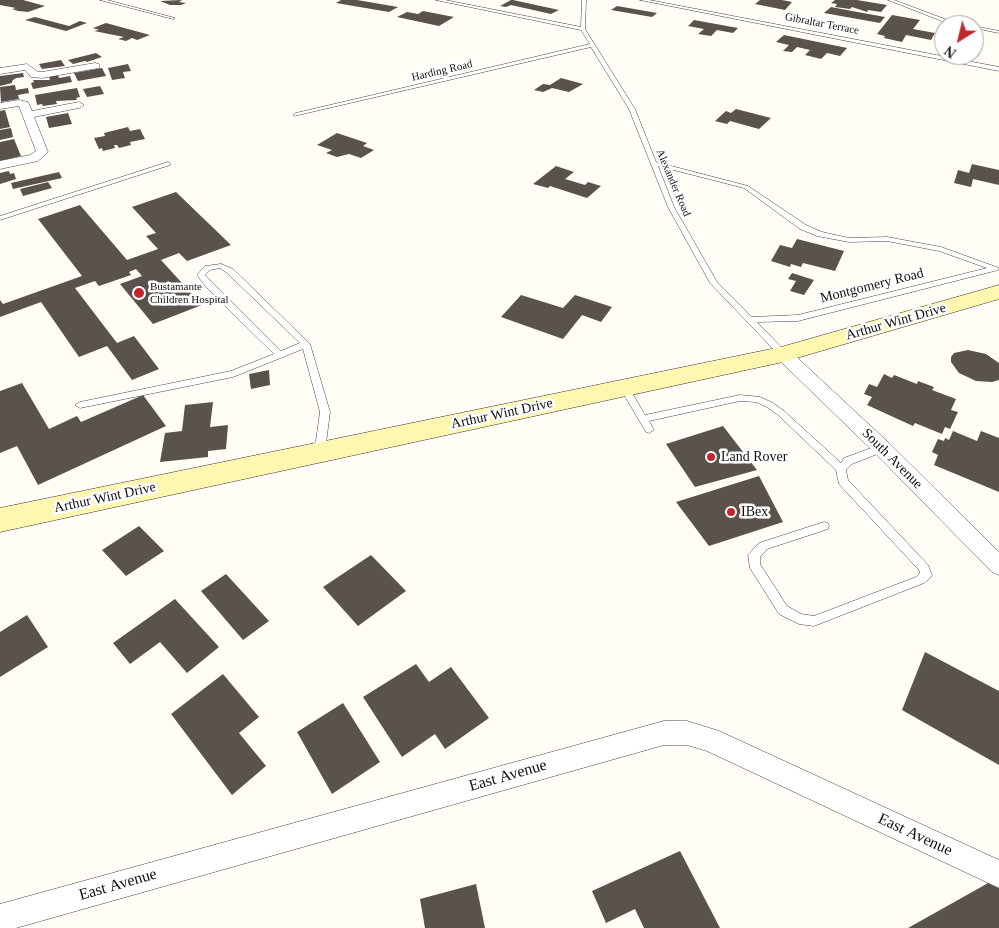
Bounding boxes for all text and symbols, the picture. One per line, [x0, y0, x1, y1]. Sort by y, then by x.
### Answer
street label: Gibraltar Terrace [784, 10, 860, 38]
north arrow [934, 15, 984, 65]
text: N [942, 43, 959, 61]
street label: Harding Road [410, 58, 474, 84]
street label: Alexander Road [653, 147, 693, 219]
street label: Montgomery Road [818, 265, 926, 307]
place label: Bustamante Children Hospital [150, 280, 229, 306]
marker: Bustamante Children Hospital [132, 286, 146, 300]
street label: Arthur Wint Drive [844, 300, 948, 344]
street label: Arthur Wint Drive [450, 395, 554, 433]
street label: South Avenue [858, 425, 926, 493]
place label: Land Rover [721, 449, 787, 465]
marker: Land Rover [705, 451, 717, 463]
street label: Arthur Wint Drive [53, 479, 157, 517]
place label: IBex [741, 504, 768, 520]
marker: IBex [725, 506, 737, 518]
street label: East Avenue [467, 756, 549, 796]
street label: East Avenue [875, 809, 955, 861]
street label: East Avenue [77, 865, 159, 905]

